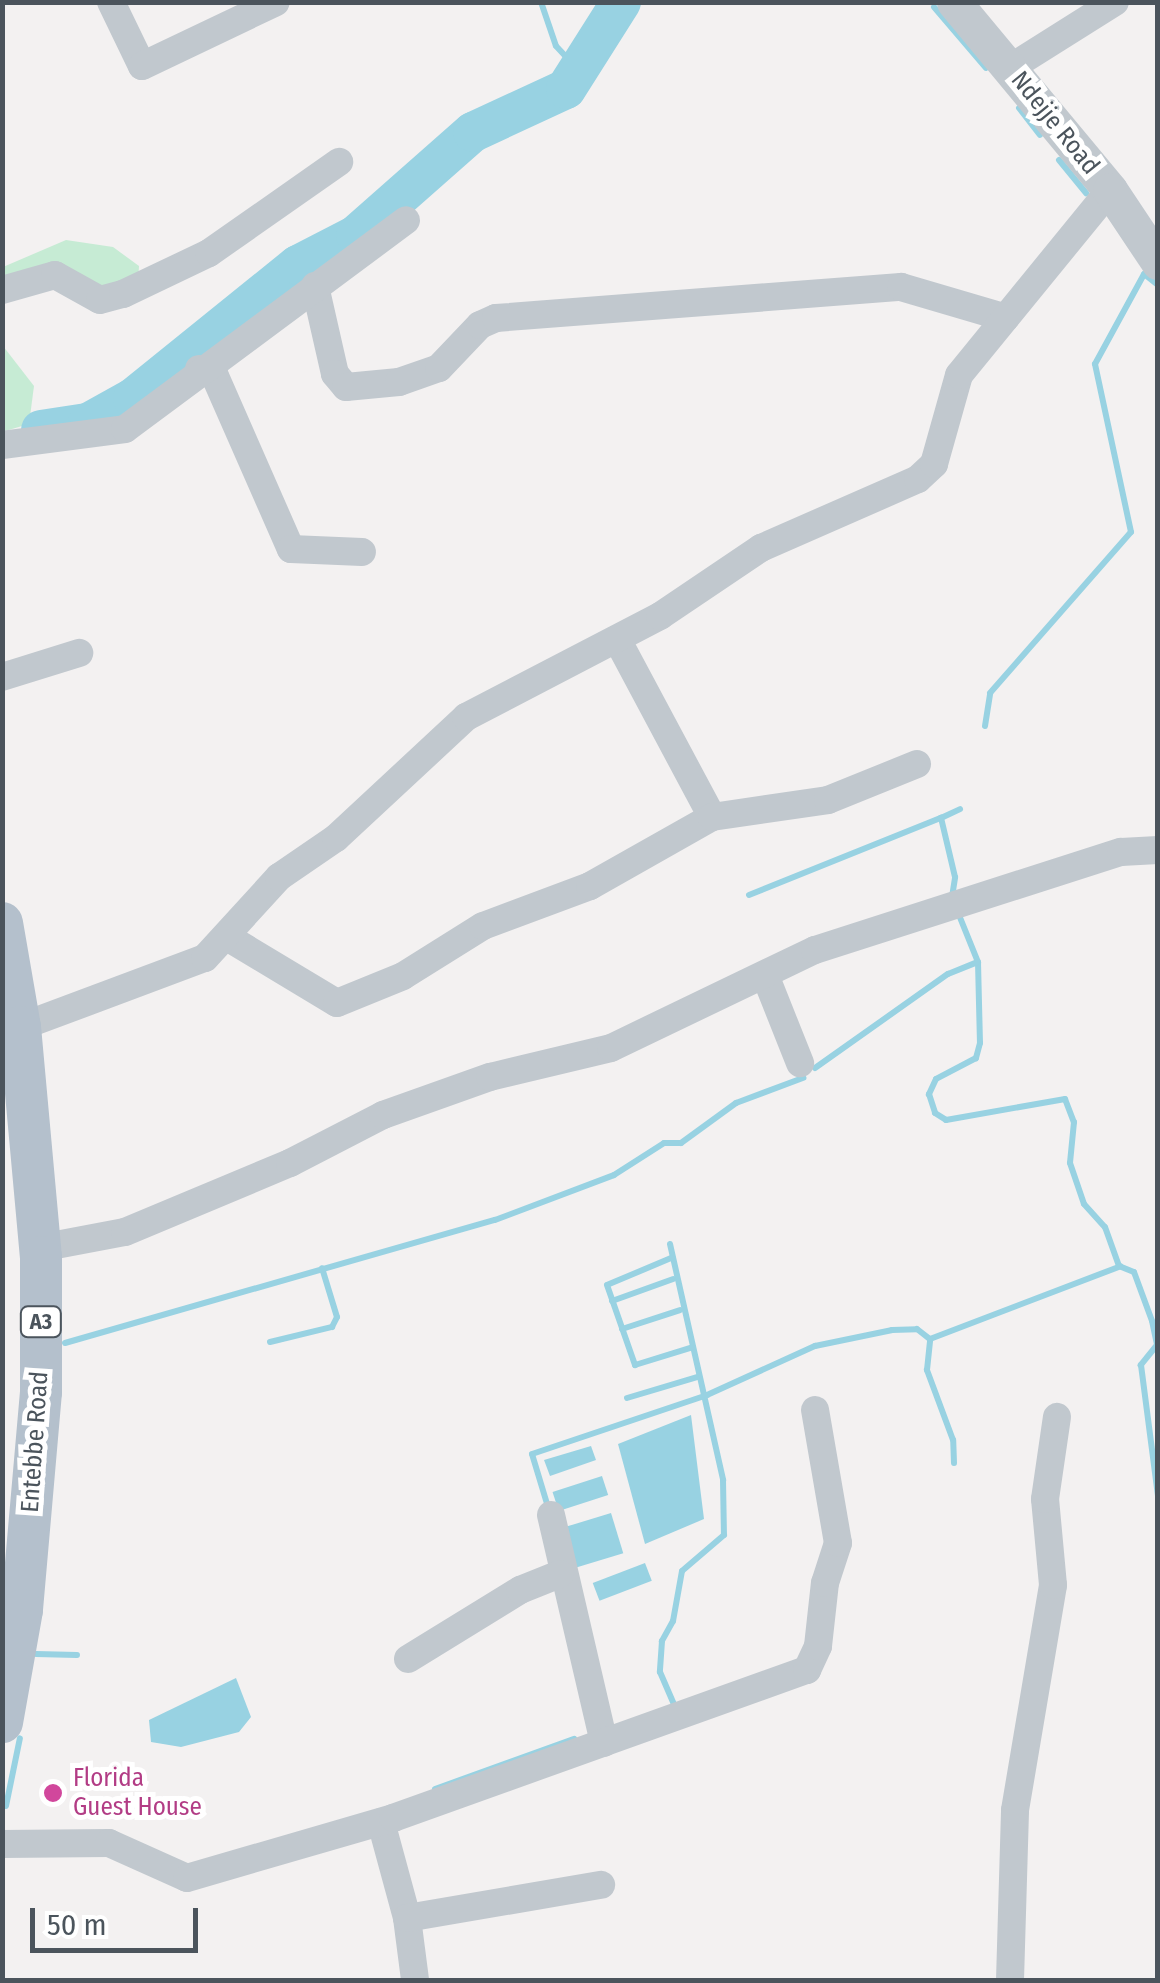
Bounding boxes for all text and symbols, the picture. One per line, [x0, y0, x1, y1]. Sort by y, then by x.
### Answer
street label: Ndejje Road [1004, 66, 1106, 180]
road number: A3 [18, 1305, 64, 1339]
street label: Entebbe Road [15, 1370, 55, 1514]
place label: Florida Guest House [73, 1764, 202, 1823]
marker: Florida Guest House [42, 1782, 64, 1804]
scale bar [35, 1888, 202, 1950]
text: 50 m [47, 1907, 107, 1943]

